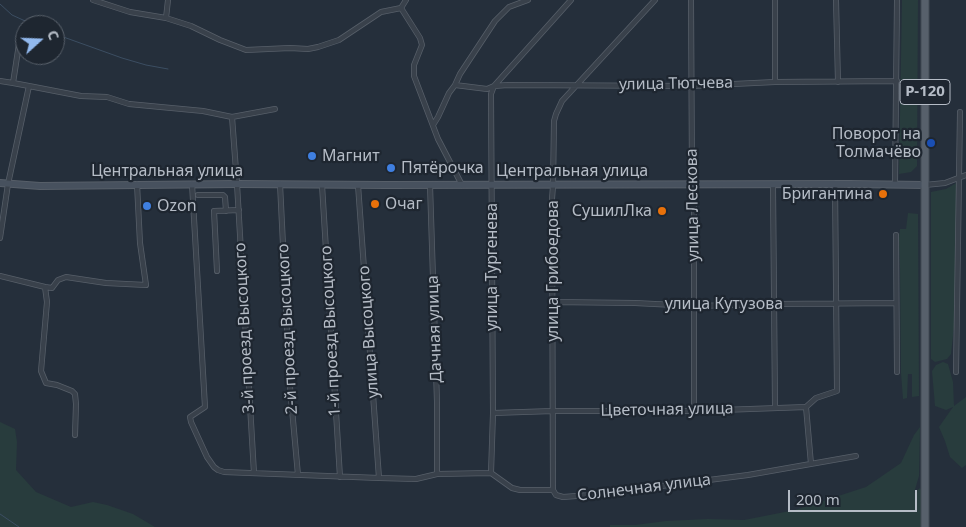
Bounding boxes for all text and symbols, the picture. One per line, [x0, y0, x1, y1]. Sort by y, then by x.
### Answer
north arrow [15, 15, 65, 65]
text: С [43, 28, 64, 43]
street label: улица Тютчева [619, 73, 733, 95]
road number: Р-120 [900, 80, 950, 104]
place label: Поворот на Толмачёво [832, 124, 921, 162]
marker: Поворот на Толмачёво [925, 137, 937, 149]
place label: Магнит [322, 146, 380, 166]
street label: улица Лескова [682, 148, 704, 262]
marker: Магнит [306, 150, 318, 162]
place label: Пятёрочка [401, 158, 484, 178]
street label: Центральная улица [91, 161, 243, 181]
street label: Центральная улица [496, 161, 648, 181]
marker: Пятёрочка [385, 162, 397, 174]
place label: Бригантина [782, 184, 873, 204]
marker: Бригантина [877, 188, 889, 200]
place label: Очаг [385, 194, 423, 214]
place label: Ozon [157, 196, 197, 216]
marker: Очаг [369, 198, 381, 210]
marker: Ozon [141, 200, 153, 212]
street label: улица Грибоедова [543, 200, 563, 342]
place label: СушилЛка [572, 201, 652, 221]
street label: улица Тургенева [482, 203, 502, 331]
marker: СушилЛка [656, 205, 668, 217]
street label: 3-й проезд Высоцкого [231, 242, 259, 414]
street label: 2-й проезд Высоцкого [274, 243, 302, 415]
street label: 1-й проезд Высоцкого [317, 245, 345, 417]
street label: улица Высоцкого [355, 265, 383, 399]
street label: Дачная улица [424, 275, 446, 383]
street label: улица Кутузова [665, 294, 783, 314]
street label: Цветочная улица [600, 399, 734, 421]
street label: Солнечная улица [576, 470, 712, 506]
scale bar [791, 480, 920, 512]
text: 200 m [796, 489, 840, 509]

